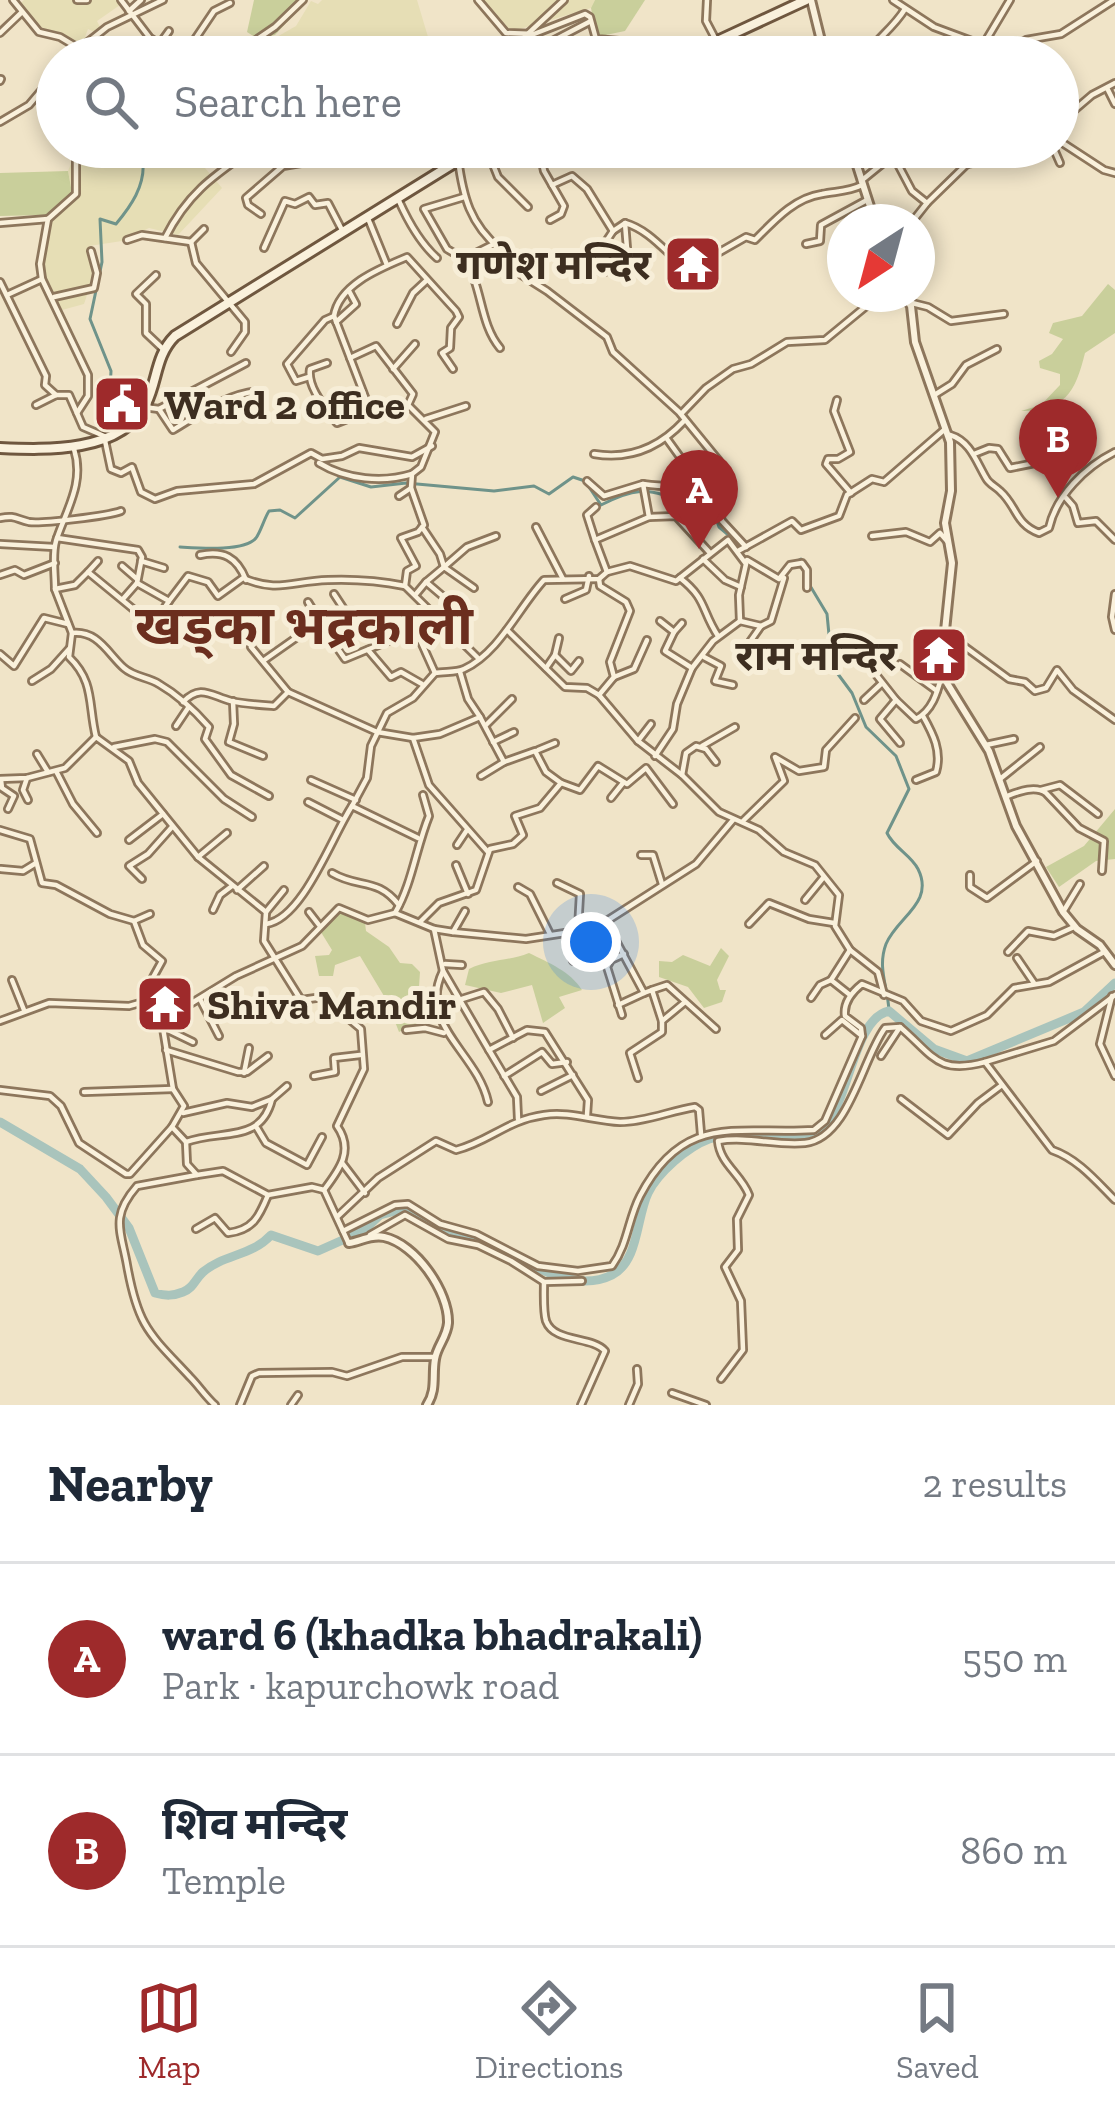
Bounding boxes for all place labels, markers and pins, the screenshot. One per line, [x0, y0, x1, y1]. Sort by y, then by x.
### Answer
temple icon: गणेश मन्दिर [662, 233, 724, 295]
place label: गणेश मन्दिर [456, 239, 652, 290]
public building icon: Ward 2 office [91, 373, 153, 435]
place label: Ward 2 office [164, 379, 405, 430]
pin: B [1019, 399, 1097, 498]
pin: A [660, 450, 738, 549]
temple icon: राम मन्दिर [908, 624, 970, 686]
place label: राम मन्दिर [735, 630, 898, 681]
temple icon: Shiva Mandir [134, 973, 196, 1035]
place label: Shiva Mandir [207, 979, 457, 1030]

